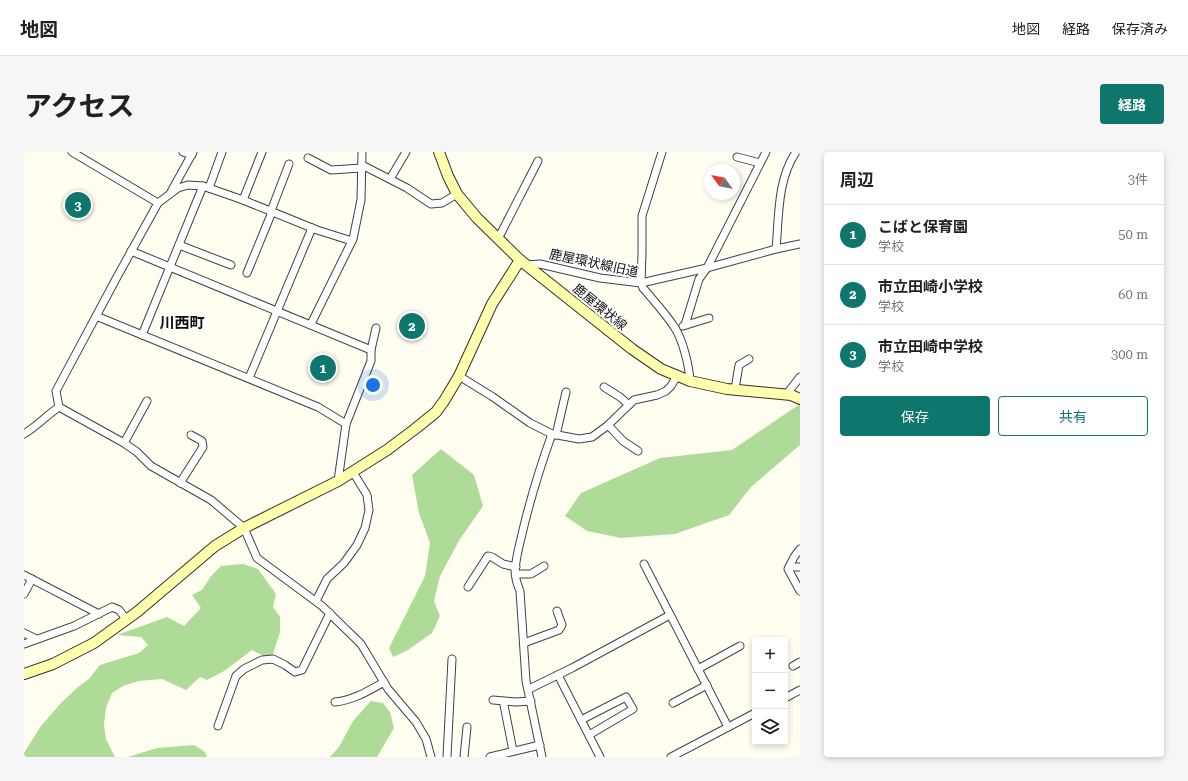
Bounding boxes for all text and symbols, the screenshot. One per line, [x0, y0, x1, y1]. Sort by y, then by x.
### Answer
text: 地図 [20, 18, 58, 41]
text: 地図 [1012, 21, 1040, 37]
text: 経路 [1062, 21, 1090, 37]
text: 保存済み [1112, 21, 1168, 37]
button: 経路 [1100, 84, 1164, 124]
text: アクセス [24, 90, 135, 123]
north arrow [704, 164, 740, 200]
text: 周辺 [840, 170, 874, 190]
text: 3件 [1128, 172, 1148, 187]
pin: 3 [65, 190, 91, 220]
text: こばと保育園 [878, 218, 968, 236]
text: 1 [849, 227, 857, 242]
text: 50 m [1118, 227, 1148, 242]
text: 学校 [878, 239, 904, 254]
street label: 鹿屋環状線旧道 [548, 246, 640, 280]
text: 市立田崎小学校 [878, 278, 983, 296]
street label: 鹿屋環状線 [570, 281, 630, 333]
text: 2 [849, 287, 857, 302]
text: 60 m [1118, 287, 1148, 302]
text: 学校 [878, 299, 904, 314]
pin: 2 [399, 311, 425, 341]
district label: 川西町 [159, 314, 205, 332]
text: 市立田崎中学校 [878, 338, 983, 356]
text: 3 [849, 347, 857, 362]
text: 300 m [1111, 347, 1148, 362]
pin: 1 [310, 353, 336, 383]
text: 学校 [878, 359, 904, 374]
your location [363, 375, 383, 395]
button: 保存 [840, 396, 990, 436]
button: 共有 [998, 396, 1148, 436]
map controls [752, 637, 788, 745]
button: + [752, 637, 788, 673]
button: − [752, 673, 788, 709]
button: layers [752, 709, 788, 745]

